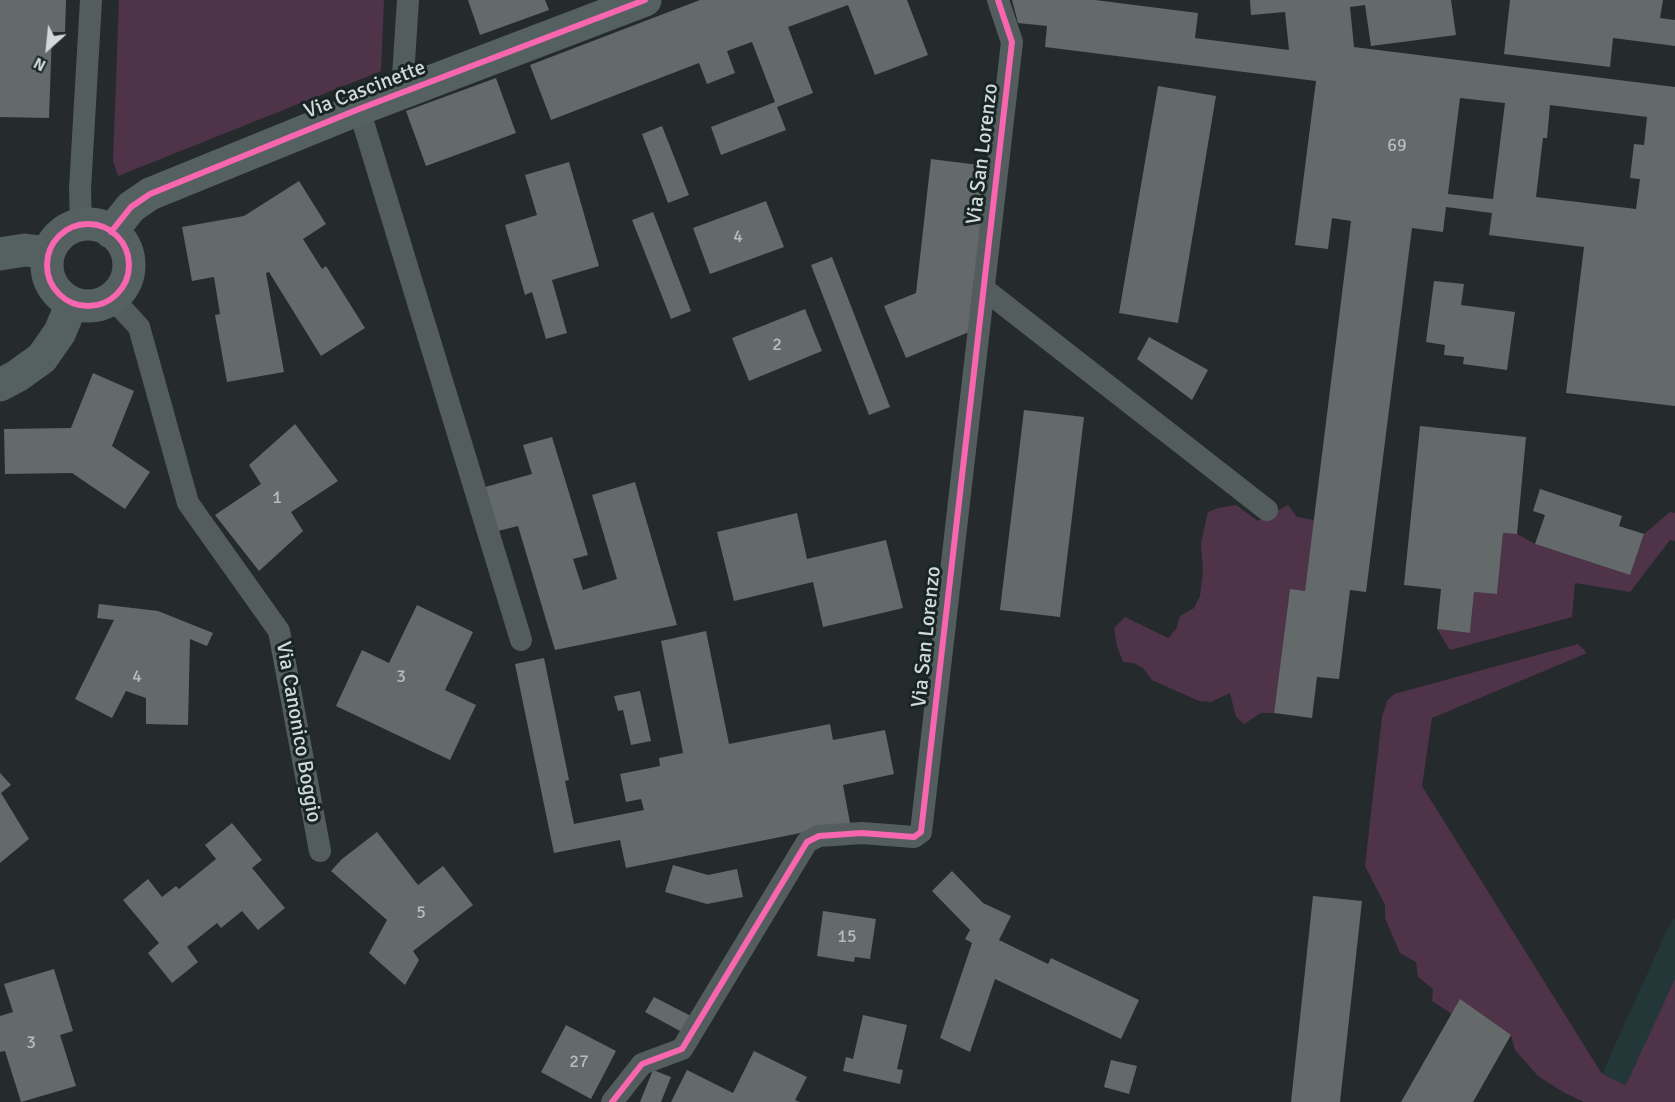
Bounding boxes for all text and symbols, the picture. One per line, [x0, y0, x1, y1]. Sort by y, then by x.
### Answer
north arrow [18, 18, 78, 78]
text: N [30, 53, 49, 75]
street label: Via Cascinette [301, 55, 429, 125]
street label: Via San Lorenzo [962, 82, 1004, 226]
house number: 69 [1387, 135, 1407, 157]
house number: 4 [733, 226, 743, 248]
house number: 2 [772, 334, 782, 356]
house number: 1 [272, 487, 282, 509]
street label: Via San Lorenzo [907, 565, 947, 709]
street label: Via Canonico Boggio [270, 640, 326, 824]
house number: 4 [132, 666, 142, 688]
house number: 3 [396, 666, 406, 688]
house number: 5 [416, 902, 426, 924]
house number: 15 [837, 926, 857, 948]
house number: 3 [26, 1032, 36, 1054]
house number: 27 [569, 1051, 589, 1073]

